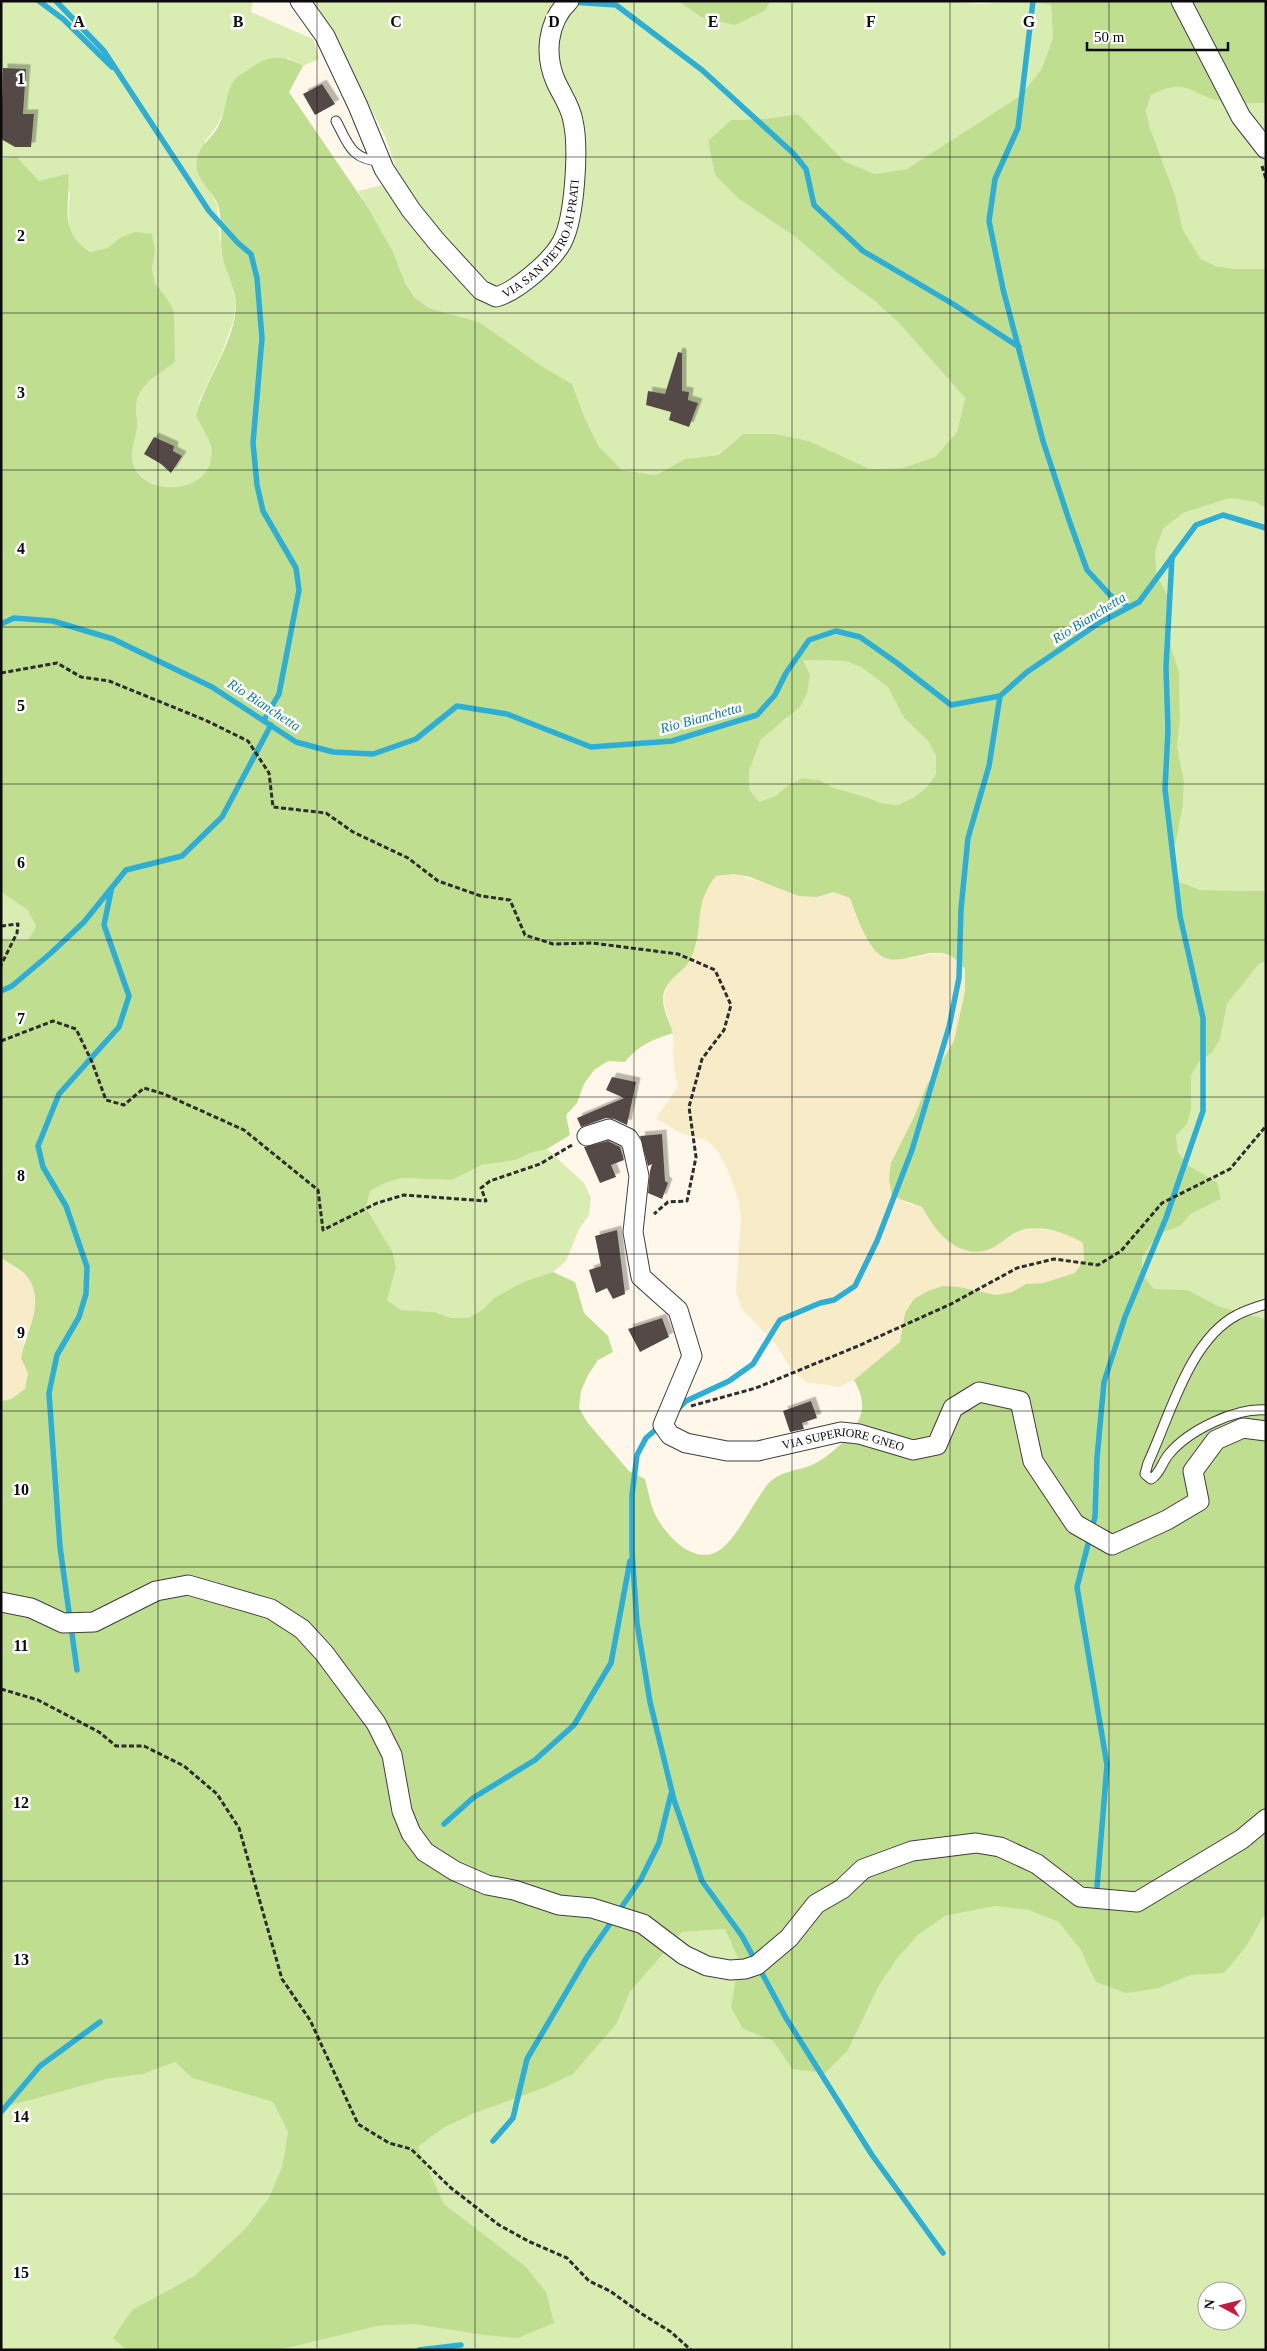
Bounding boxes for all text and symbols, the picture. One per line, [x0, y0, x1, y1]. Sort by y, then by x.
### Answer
text: A [73, 13, 85, 30]
text: B [233, 13, 244, 30]
text: C [390, 13, 402, 30]
text: D [548, 13, 560, 30]
text: E [708, 13, 718, 30]
text: F [866, 13, 876, 30]
text: G [1023, 13, 1036, 30]
scale bar [1087, 20, 1228, 52]
text: 50 m [1094, 29, 1125, 45]
text: 1 [17, 70, 25, 87]
street label: VIA SAN PIETRO AI PRATI [500, 179, 582, 301]
text: 2 [17, 227, 25, 244]
text: 3 [17, 384, 25, 401]
text: 4 [17, 540, 25, 557]
water label: Rio Bianchetta [1049, 589, 1128, 647]
water label: Rio Bianchetta [224, 675, 303, 734]
text: 5 [17, 697, 25, 714]
water label: Rio Bianchetta [658, 700, 743, 736]
text: 6 [17, 854, 25, 871]
text: 7 [17, 1010, 25, 1027]
text: 8 [17, 1167, 25, 1184]
text: 9 [17, 1324, 25, 1341]
street label: VIA SUPERIORE GNEO [781, 1425, 906, 1454]
text: 10 [13, 1481, 29, 1498]
text: 11 [13, 1637, 29, 1654]
text: 12 [13, 1794, 29, 1811]
text: 13 [13, 1951, 29, 1968]
text: 14 [13, 2108, 29, 2125]
text: 15 [13, 2264, 29, 2281]
north arrow [1197, 2281, 1247, 2331]
text: N [1202, 2299, 1218, 2310]

